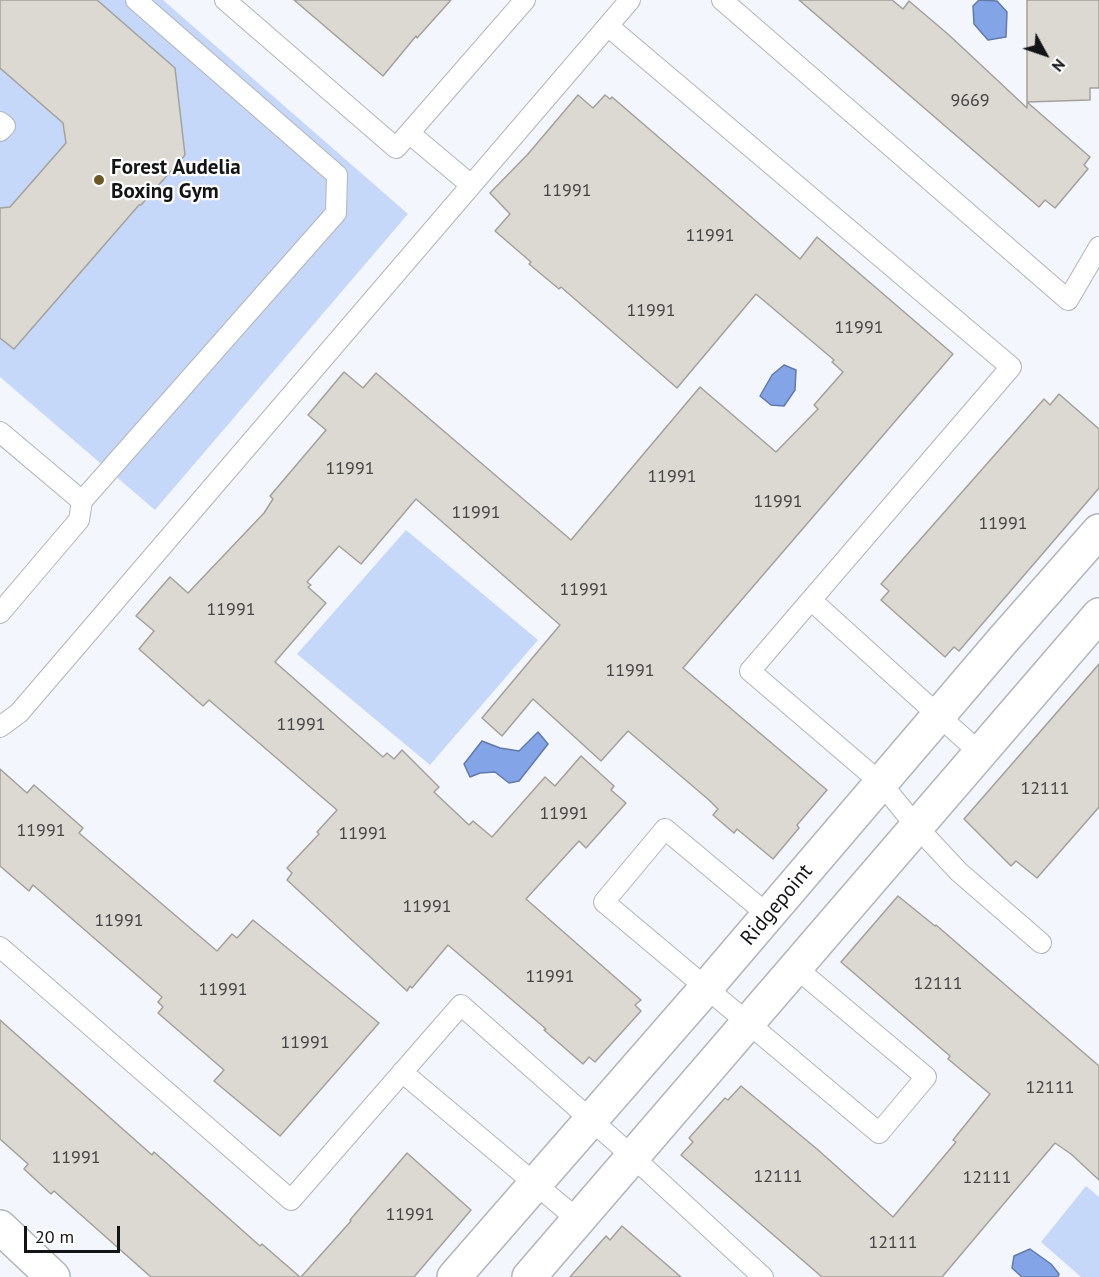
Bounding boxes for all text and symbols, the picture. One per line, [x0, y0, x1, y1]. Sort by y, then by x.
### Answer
north arrow [1015, 24, 1075, 84]
text: N [1048, 55, 1070, 76]
house number: 9669 [950, 90, 990, 112]
place label: Forest Audelia Boxing Gym [111, 155, 241, 205]
marker: Forest Audelia Boxing Gym [92, 173, 106, 187]
house number: 11991 [542, 180, 592, 202]
house number: 11991 [685, 225, 735, 247]
house number: 11991 [626, 300, 676, 322]
house number: 11991 [834, 317, 884, 339]
house number: 11991 [325, 458, 375, 480]
house number: 11991 [647, 466, 697, 488]
house number: 11991 [753, 491, 803, 513]
house number: 11991 [451, 502, 501, 524]
house number: 11991 [978, 513, 1028, 535]
house number: 11991 [559, 579, 609, 601]
house number: 11991 [206, 599, 256, 621]
house number: 11991 [605, 660, 655, 682]
house number: 11991 [276, 714, 326, 736]
house number: 12111 [1020, 778, 1070, 800]
house number: 11991 [539, 803, 589, 825]
house number: 11991 [16, 820, 66, 842]
house number: 11991 [338, 823, 388, 845]
street label: Ridgepoint [736, 859, 818, 951]
house number: 11991 [402, 896, 452, 918]
house number: 11991 [94, 910, 144, 932]
house number: 11991 [525, 966, 575, 988]
house number: 12111 [913, 973, 963, 995]
house number: 11991 [198, 979, 248, 1001]
house number: 11991 [280, 1032, 330, 1054]
house number: 12111 [1025, 1077, 1075, 1099]
house number: 11991 [51, 1147, 101, 1169]
house number: 12111 [753, 1166, 803, 1188]
house number: 12111 [962, 1167, 1012, 1189]
house number: 11991 [385, 1204, 435, 1226]
scale bar [27, 1214, 123, 1252]
text: 20 m [35, 1225, 74, 1248]
house number: 12111 [868, 1232, 918, 1254]

